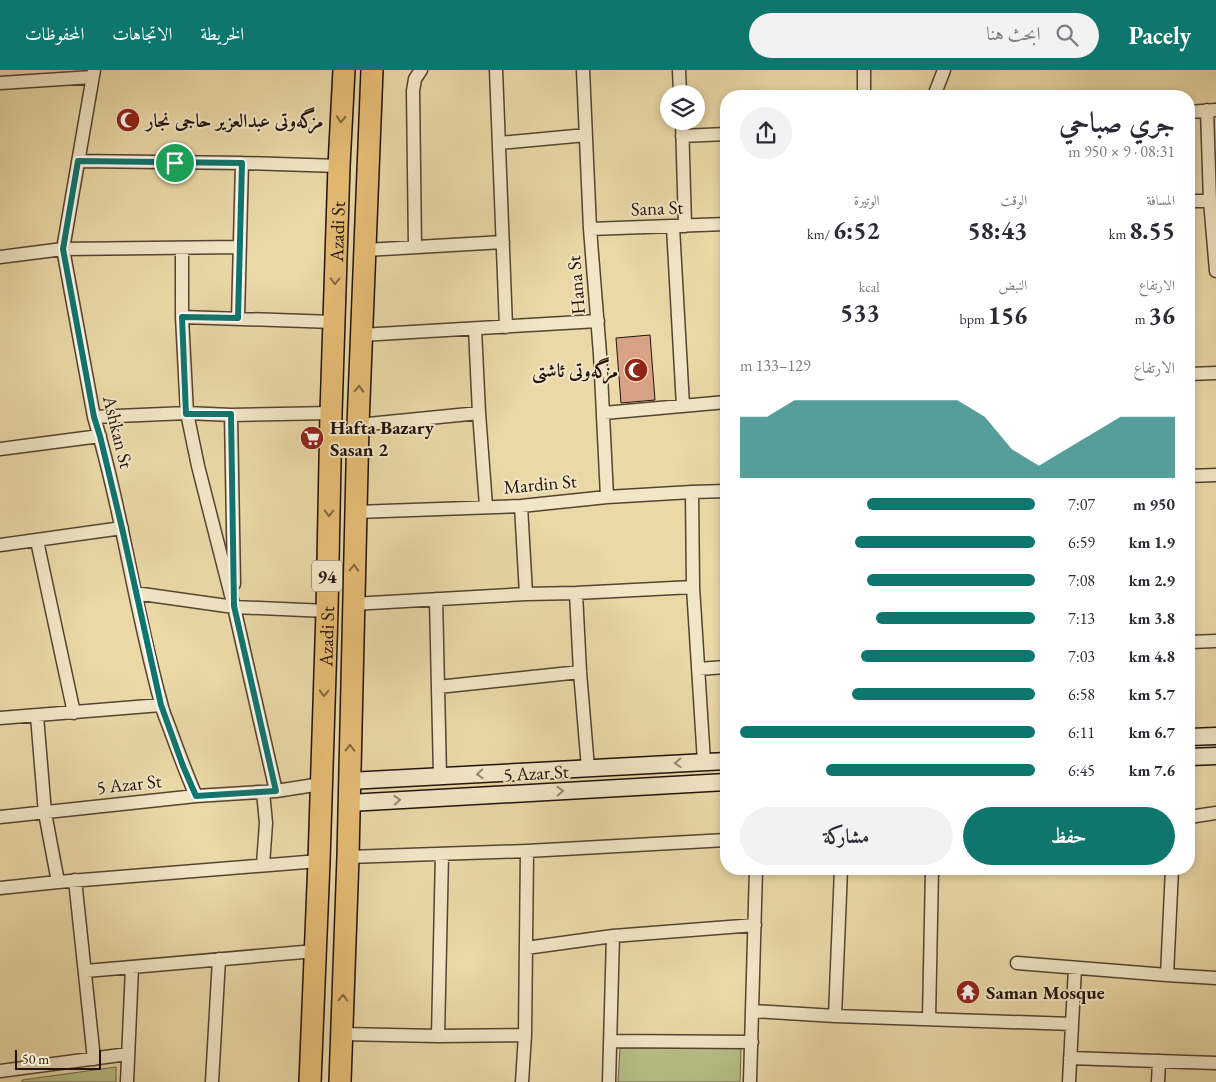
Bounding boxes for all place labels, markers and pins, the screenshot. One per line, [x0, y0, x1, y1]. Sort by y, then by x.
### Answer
mosque icon: مزگەوتی عبدالعزير حاجی نجار [115, 107, 141, 133]
place label: مزگەوتی عبدالعزير حاجی نجار [144, 107, 323, 134]
pin [154, 142, 196, 184]
place label: مزگەوتی ئاشتی [532, 357, 618, 384]
mosque icon: مزگەوتی ئاشتی [623, 357, 649, 383]
place label: Hafta Bazary Sasan 2 [330, 415, 435, 462]
supermarket icon: Hafta Bazary Sasan 2 [299, 425, 325, 451]
temple icon: Saman Mosque [955, 979, 981, 1005]
place label: Saman Mosque [986, 980, 1105, 1005]

